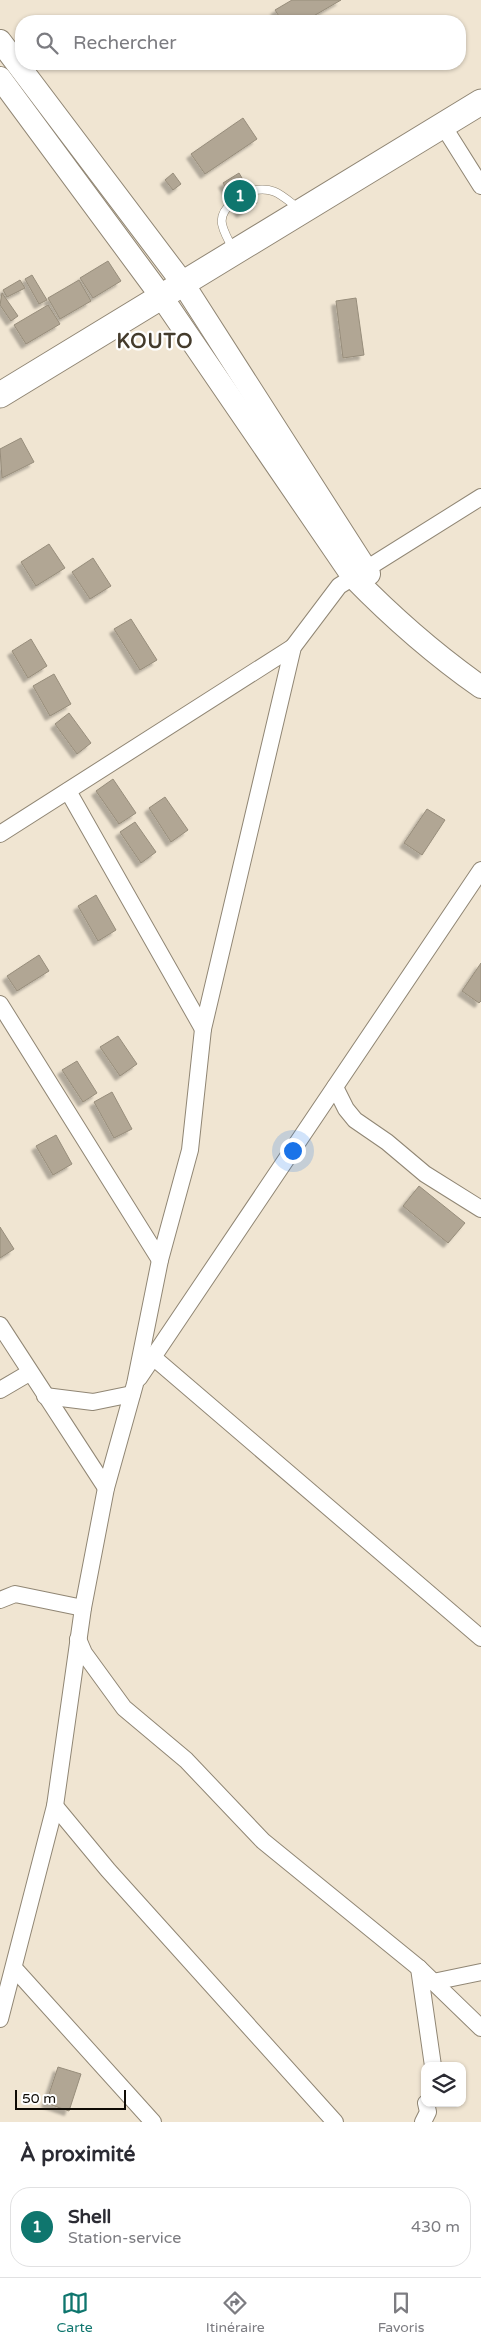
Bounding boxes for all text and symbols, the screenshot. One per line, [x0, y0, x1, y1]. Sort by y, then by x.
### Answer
search box [15, 15, 466, 70]
icon: search [33, 29, 61, 57]
text: Rechercher [73, 32, 176, 54]
pin: 1 [224, 177, 256, 215]
district label: KOUTO [116, 330, 194, 354]
your location [280, 1138, 306, 1164]
map controls [421, 2062, 466, 2107]
button: layers [421, 2062, 466, 2107]
scale bar [15, 2087, 126, 2110]
text: 50 m [22, 2090, 56, 2107]
text: À proximité [20, 2142, 135, 2167]
text: Shell [68, 2206, 111, 2228]
text: 1 [32, 2217, 42, 2237]
text: 430 m [411, 2217, 460, 2237]
text: Station-service [68, 2228, 181, 2248]
tab: Carte [57, 2289, 93, 2336]
tab: Itinéraire [206, 2289, 265, 2336]
tab: Favoris [378, 2289, 424, 2336]

